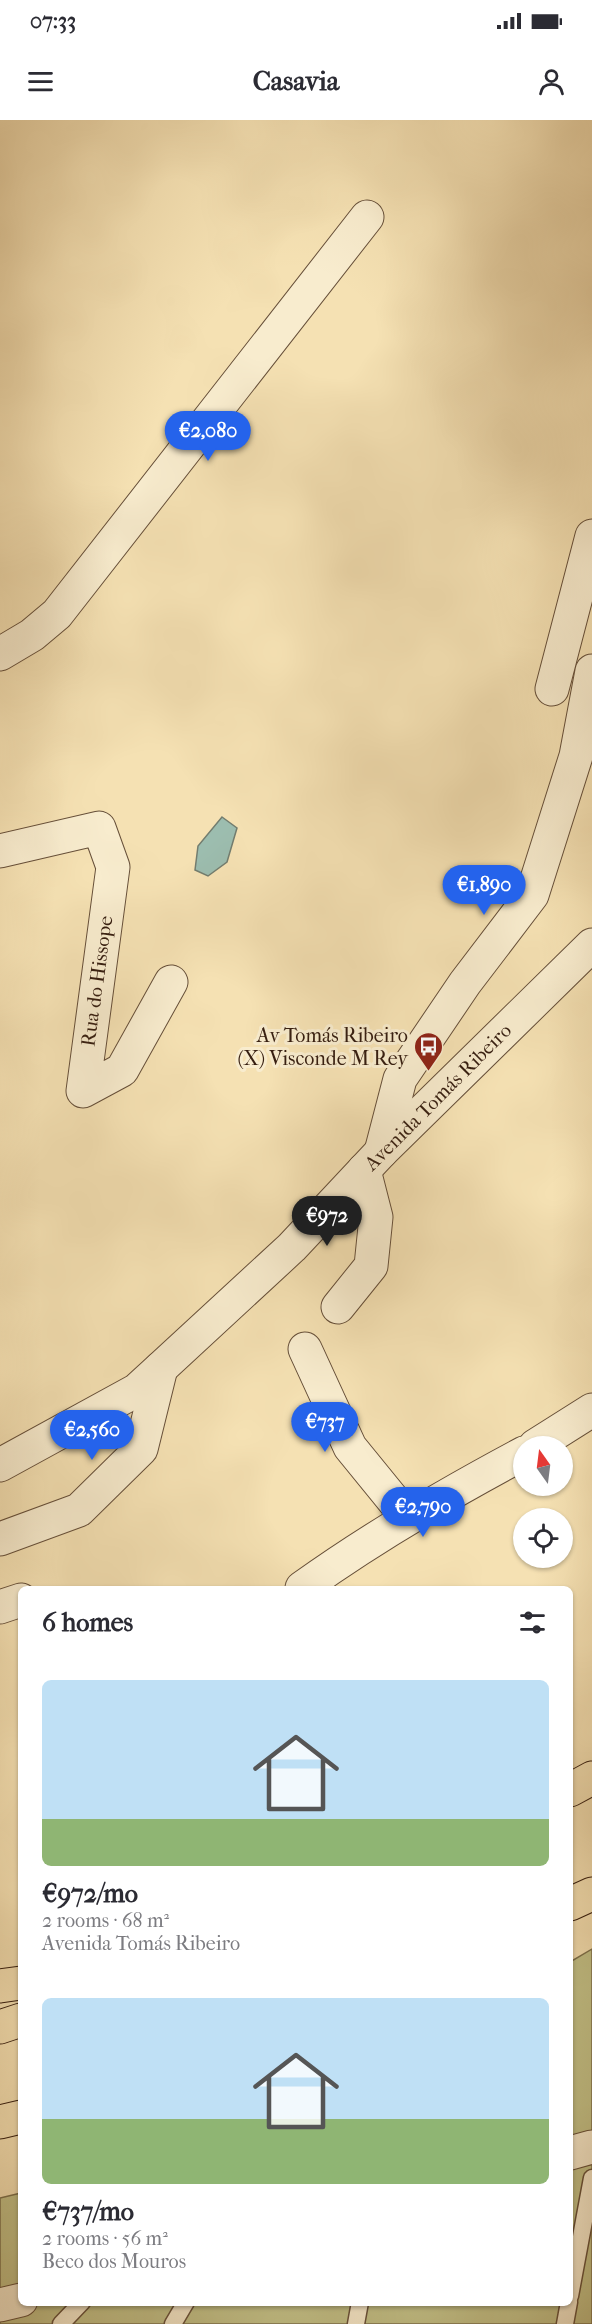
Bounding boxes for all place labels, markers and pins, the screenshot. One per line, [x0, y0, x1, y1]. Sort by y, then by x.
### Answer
pin: €2,080 [159, 411, 257, 462]
pin: €1,890 [435, 865, 533, 916]
place label: Av Tomás Ribeiro (X) Visconde M Rey [237, 1024, 409, 1070]
bus stop icon: Av Tomás Ribeiro (X) Visconde M Rey [413, 1030, 445, 1072]
pin: €972 [291, 1196, 363, 1247]
pin: €737 [289, 1402, 361, 1453]
pin: €2,560 [43, 1410, 141, 1461]
pin: €2,790 [374, 1487, 472, 1538]

